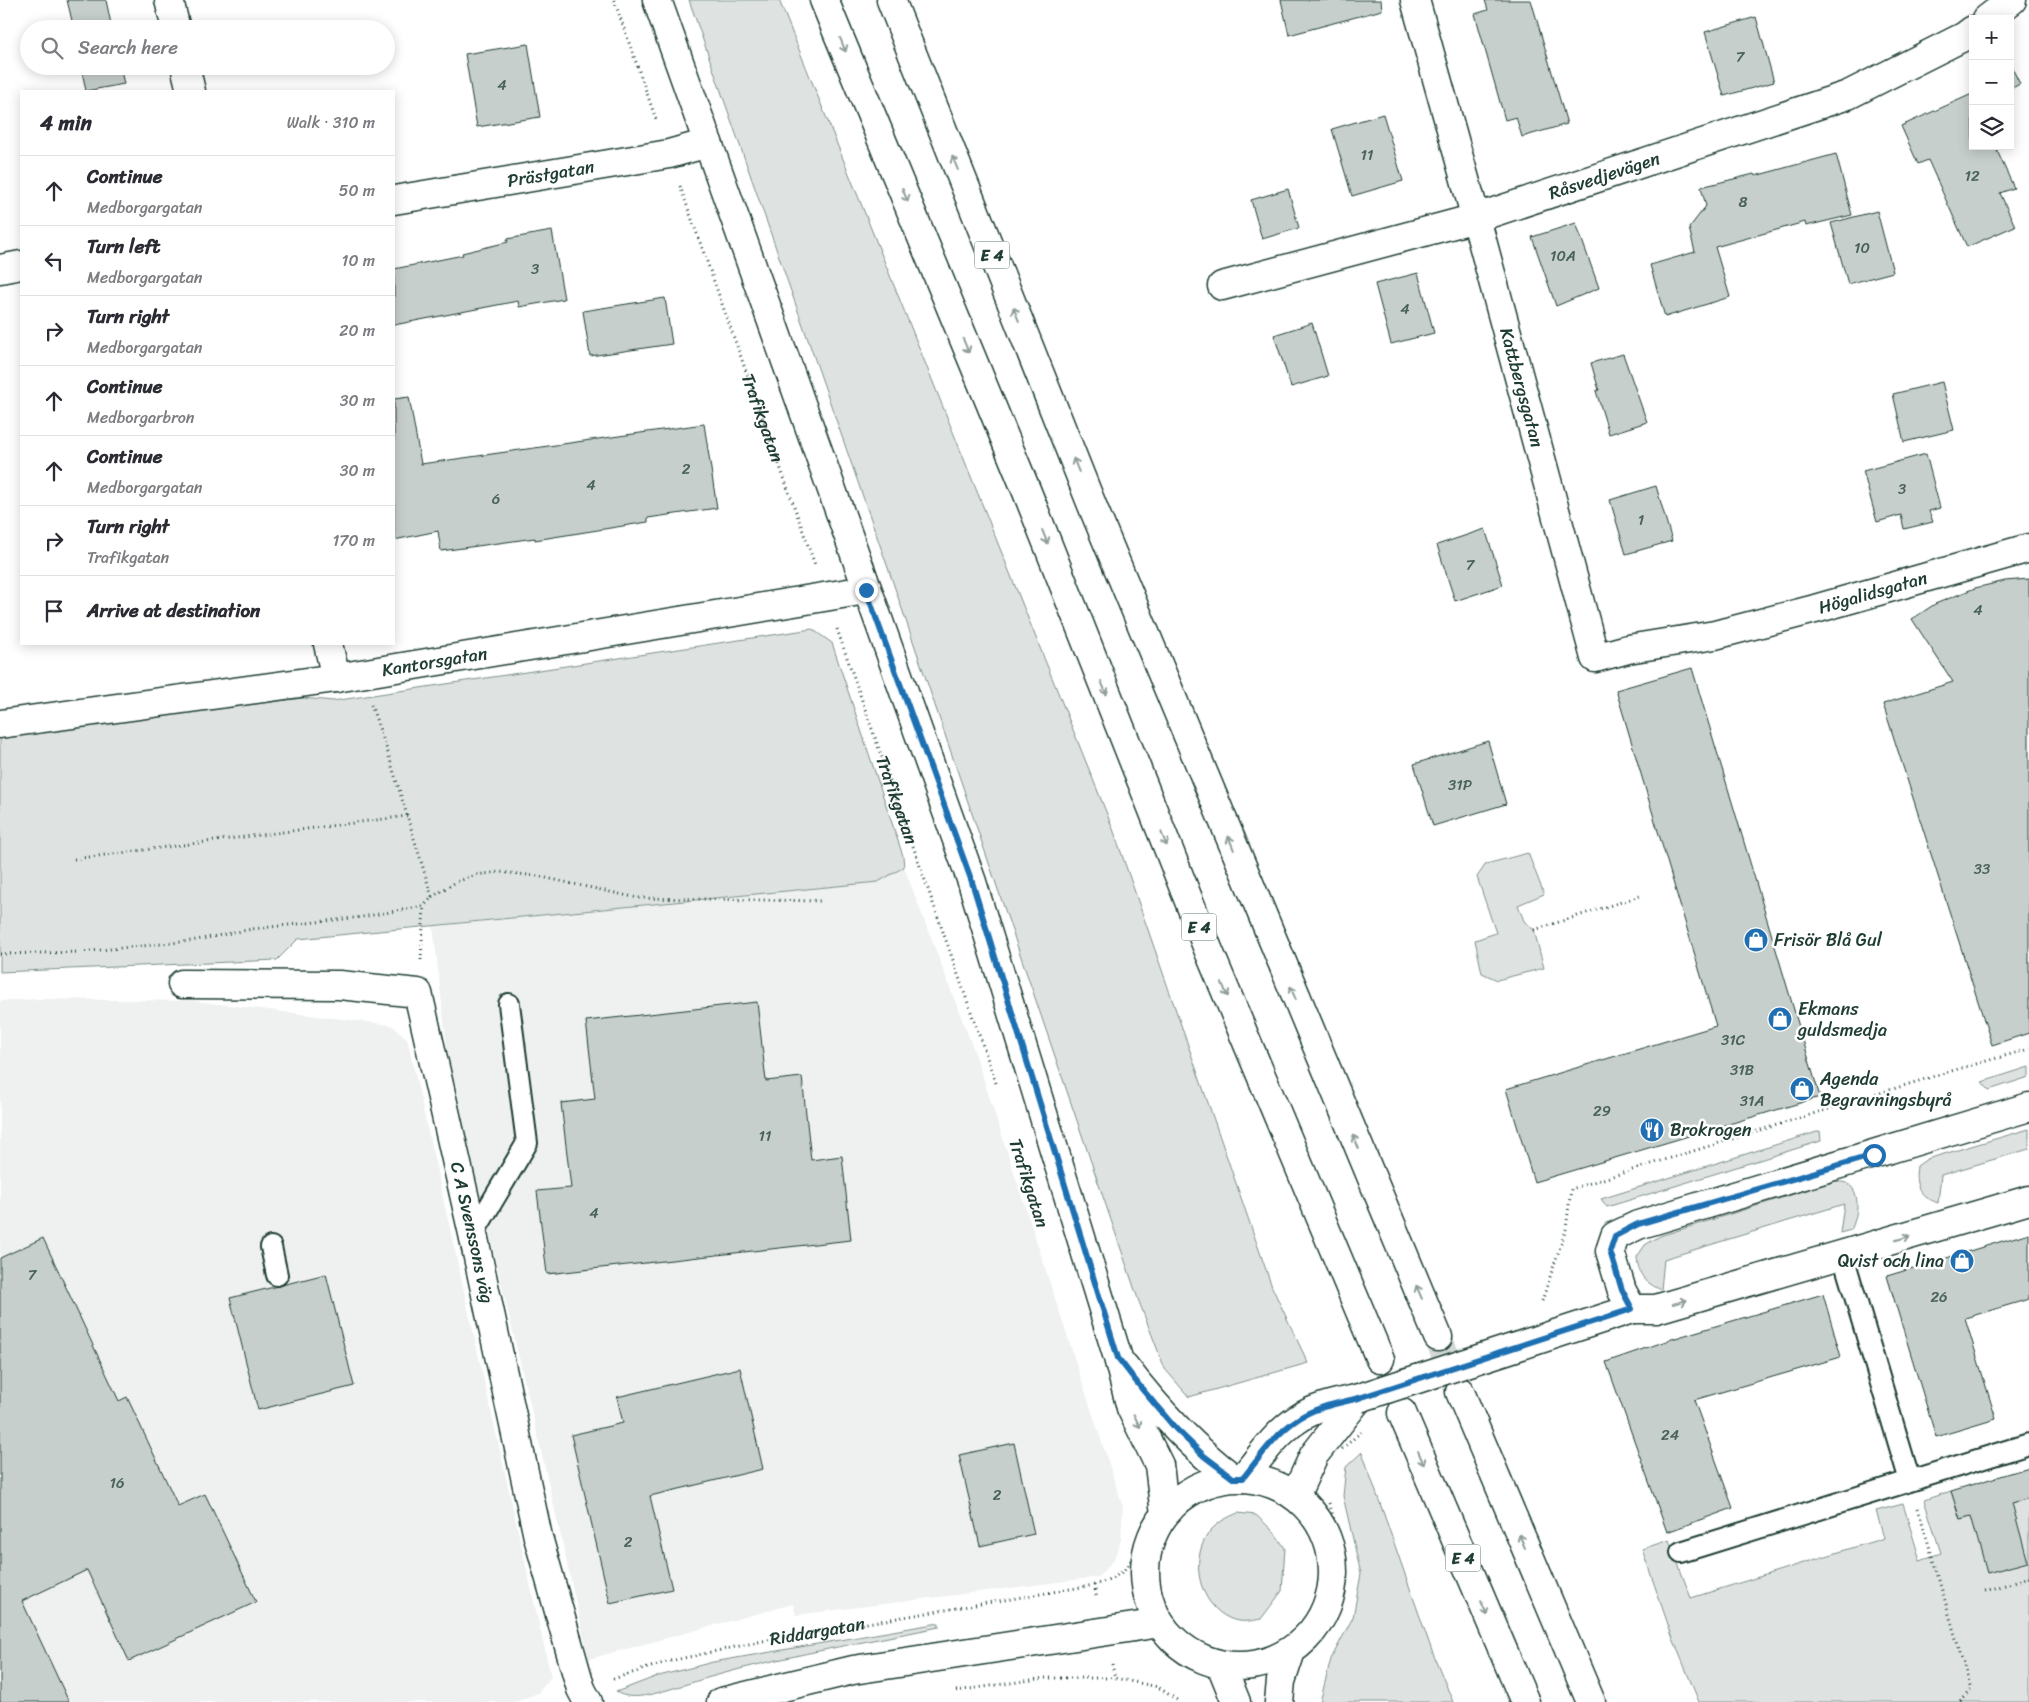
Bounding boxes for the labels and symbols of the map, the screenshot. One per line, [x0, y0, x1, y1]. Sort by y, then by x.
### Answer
one-way arrow [839, 37, 848, 52]
house number: 7 [1736, 44, 1746, 70]
house number: 4 [497, 72, 507, 98]
house number: 11 [1361, 142, 1373, 168]
street label: Råsvedjevägen [1544, 142, 1664, 209]
street label: Prästgatan [505, 151, 597, 197]
one-way arrow [950, 156, 960, 171]
house number: 12 [1964, 163, 1980, 189]
one-way arrow [901, 188, 910, 203]
house number: 8 [1738, 189, 1748, 215]
house number: 10 [1854, 235, 1870, 261]
road number: E 4 [974, 242, 1010, 268]
house number: 10A [1550, 243, 1576, 269]
house number: 3 [531, 256, 539, 282]
house number: 4 [1400, 296, 1410, 322]
one-way arrow [1010, 307, 1020, 322]
street label: Kattbergsgatan [1490, 324, 1553, 451]
one-way arrow [962, 338, 972, 353]
street label: Trafikgatan [732, 369, 793, 467]
house number: 2 [682, 456, 691, 482]
one-way arrow [1070, 458, 1080, 473]
house number: 4 [586, 472, 596, 498]
house number: 3 [1898, 476, 1906, 502]
house number: 6 [492, 486, 500, 512]
house number: 1 [1638, 507, 1644, 533]
one-way arrow [1040, 529, 1050, 544]
house number: 7 [1466, 552, 1476, 578]
street label: Högalidsgatan [1815, 562, 1931, 623]
route end [855, 579, 878, 602]
house number: 4 [1973, 597, 1983, 623]
street label: Kantorsgatan [379, 637, 490, 686]
one-way arrow [1101, 681, 1110, 696]
street label: Trafikgatan [866, 751, 927, 849]
house number: 31P [1448, 772, 1472, 798]
one-way arrow [1161, 832, 1170, 847]
one-way arrow [1225, 835, 1234, 850]
house number: 33 [1974, 856, 1990, 882]
road number: E 4 [1182, 914, 1216, 940]
place label: Frisör Blå Gul [1774, 924, 1883, 956]
shop icon: Frisör Blå Gul [1743, 927, 1769, 953]
one-way arrow [1221, 982, 1230, 997]
one-way arrow [1288, 986, 1298, 1001]
place label: Ekmans guldsmedja [1796, 993, 1887, 1046]
shop icon: Ekmans guldsmedja [1767, 1006, 1793, 1032]
house number: 31C [1721, 1027, 1746, 1053]
house number: 31B [1730, 1057, 1755, 1083]
place label: Agenda Begravningsbyrå [1819, 1063, 1951, 1116]
shop icon: Agenda Begravningsbyrå [1789, 1076, 1815, 1102]
house number: 31A [1740, 1088, 1764, 1114]
house number: 29 [1593, 1098, 1611, 1124]
place label: Brokrogen [1670, 1114, 1752, 1146]
restaurant icon: Brokrogen [1639, 1117, 1665, 1143]
house number: 11 [759, 1123, 771, 1149]
street label: Trafikgatan [1000, 1134, 1059, 1232]
one-way arrow [1351, 1135, 1360, 1151]
route start [1863, 1144, 1886, 1167]
street label: C A Svenssons väg [441, 1159, 503, 1306]
house number: 4 [589, 1200, 599, 1226]
one-way arrow [1895, 1233, 1911, 1243]
place label: Qvist och lina [1838, 1245, 1944, 1277]
shop icon: Qvist och lina [1949, 1248, 1975, 1274]
house number: 7 [28, 1262, 38, 1288]
house number: 26 [1930, 1284, 1948, 1310]
one-way arrow [1413, 1285, 1423, 1300]
one-way arrow [1671, 1297, 1687, 1307]
one-way arrow [1133, 1413, 1142, 1428]
house number: 24 [1661, 1422, 1679, 1448]
one-way arrow [1416, 1450, 1426, 1465]
house number: 16 [110, 1470, 124, 1496]
house number: 2 [993, 1482, 1002, 1508]
house number: 2 [624, 1529, 633, 1555]
one-way arrow [1516, 1533, 1525, 1548]
road number: E 4 [1446, 1545, 1480, 1572]
one-way arrow [1480, 1600, 1489, 1615]
street label: Riddargatan [767, 1608, 868, 1655]

